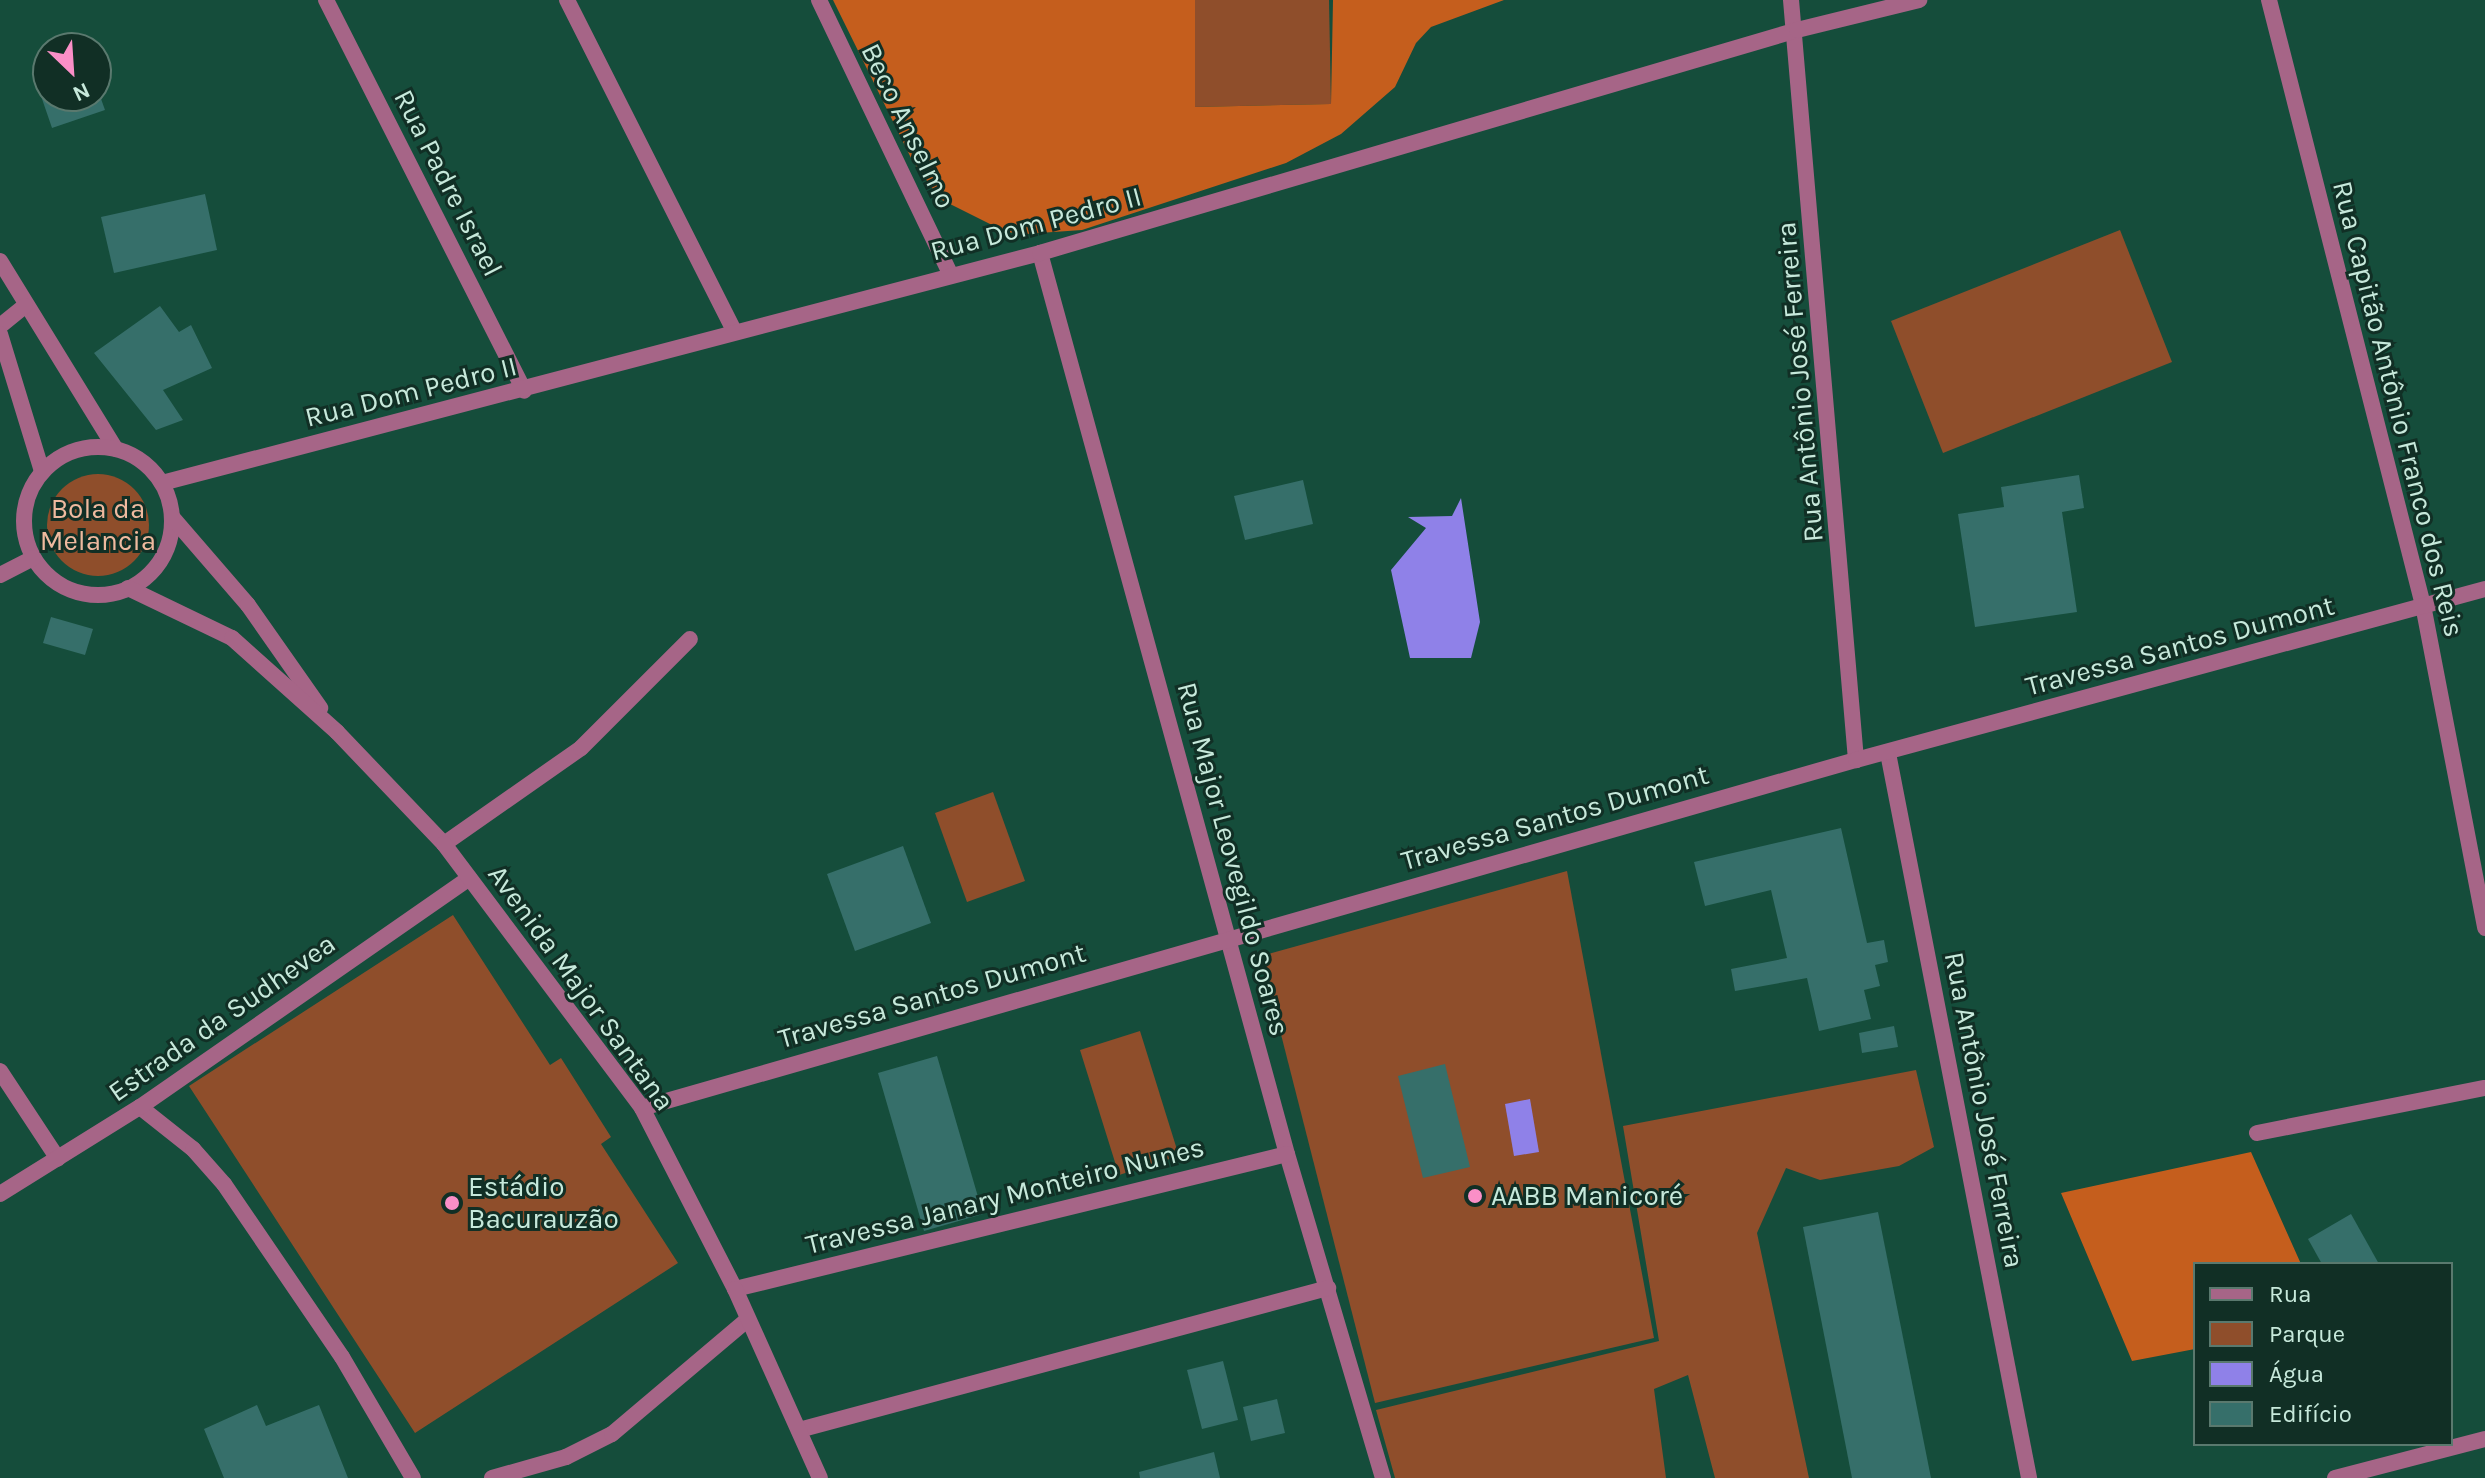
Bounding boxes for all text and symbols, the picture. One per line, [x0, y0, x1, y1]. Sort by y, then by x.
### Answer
north arrow [32, 32, 112, 112]
street label: Beco Anselmo [854, 38, 962, 214]
text: N [69, 77, 94, 107]
street label: Rua Padre Israel [386, 84, 510, 282]
street label: Rua Capitão Antônio Franco dos Reis [2325, 178, 2471, 640]
street label: Rua Dom Pedro II [927, 180, 1145, 268]
street label: Rua Antônio José Ferreira [1769, 221, 1831, 543]
street label: Rua Dom Pedro II [302, 349, 520, 435]
park label: Bola da Melancia [40, 492, 156, 558]
street label: Travessa Santos Dumont [2022, 589, 2338, 703]
street label: Rua Major Leovegildo Soares [1170, 678, 1296, 1040]
street label: Travessa Santos Dumont [1397, 758, 1713, 878]
street label: Avenida Major Santana [481, 859, 681, 1117]
street label: Estrada da Sudhevea [102, 927, 342, 1109]
street label: Travessa Santos Dumont [774, 936, 1090, 1056]
street label: Rua Antônio José Ferreira [1937, 949, 2031, 1271]
street label: Travessa Janary Monteiro Nunes [802, 1130, 1208, 1262]
place label: Estádio Bacurauzão [468, 1170, 619, 1236]
place label: AABB Manicoré [1491, 1179, 1683, 1213]
marker: AABB Manicoré [1466, 1187, 1484, 1205]
marker: Estádio Bacurauzão [443, 1194, 461, 1212]
legend [2193, 1262, 2453, 1446]
text: Rua [2269, 1280, 2311, 1308]
text: Parque [2269, 1320, 2345, 1348]
text: Água [2269, 1360, 2324, 1388]
text: Edifício [2269, 1400, 2352, 1428]

